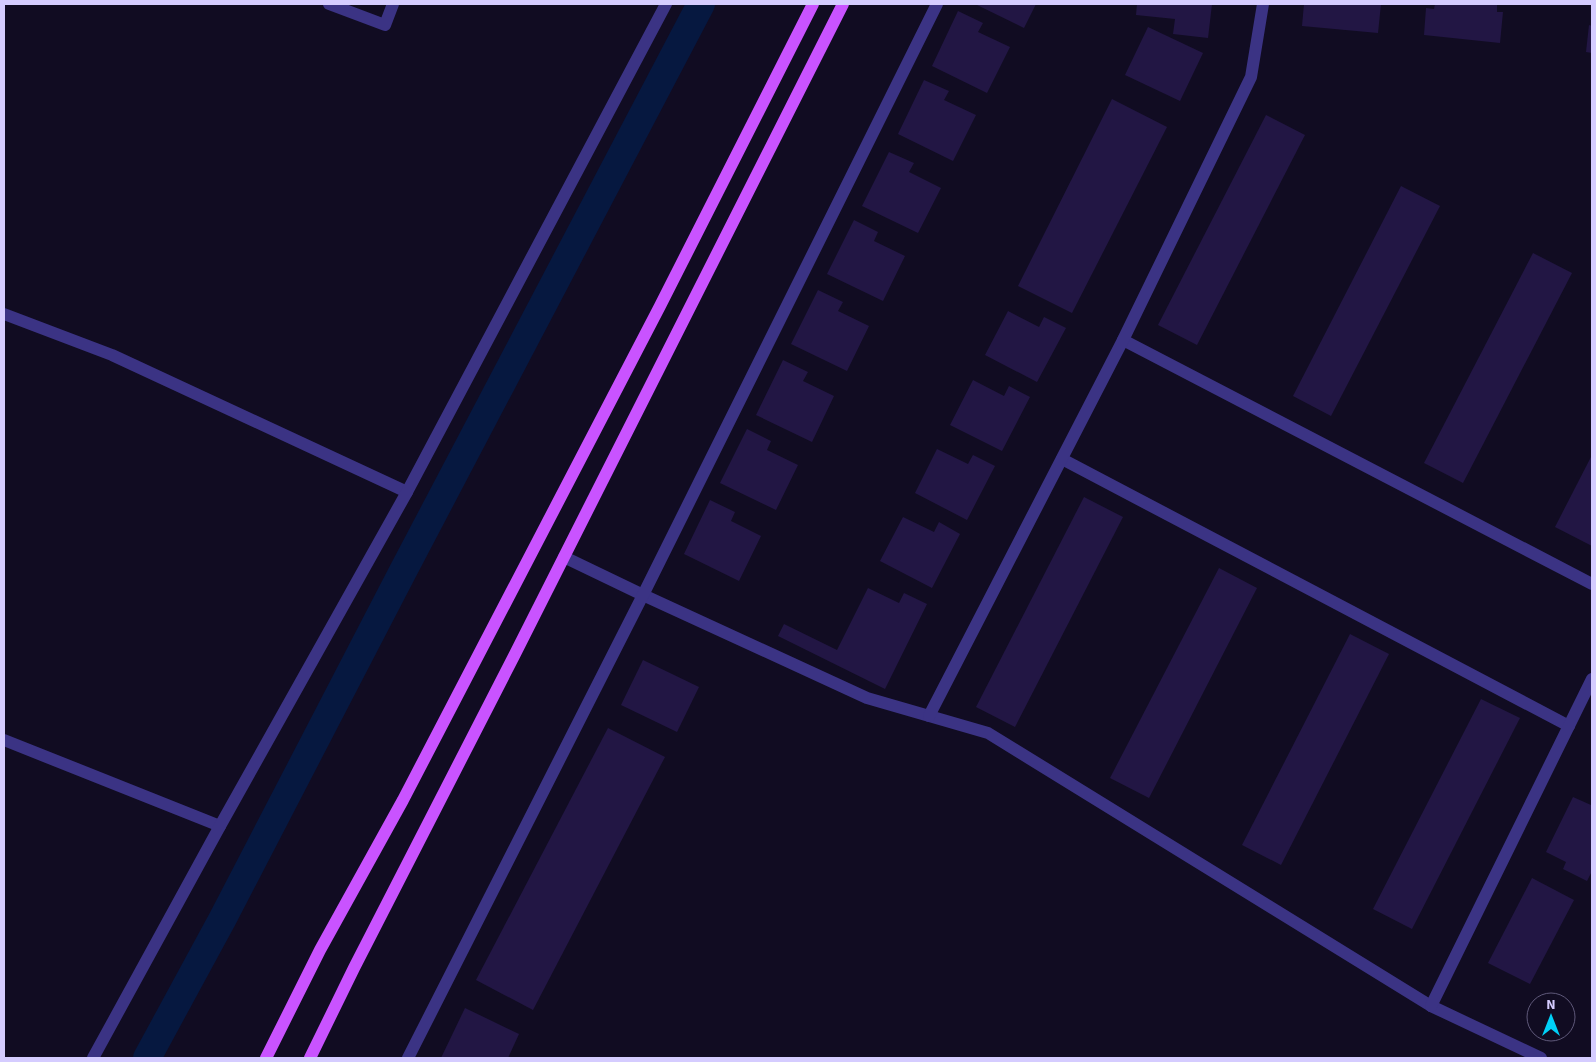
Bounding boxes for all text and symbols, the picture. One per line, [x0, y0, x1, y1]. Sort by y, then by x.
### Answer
north arrow [1526, 992, 1576, 1042]
text: N [1546, 995, 1556, 1015]

